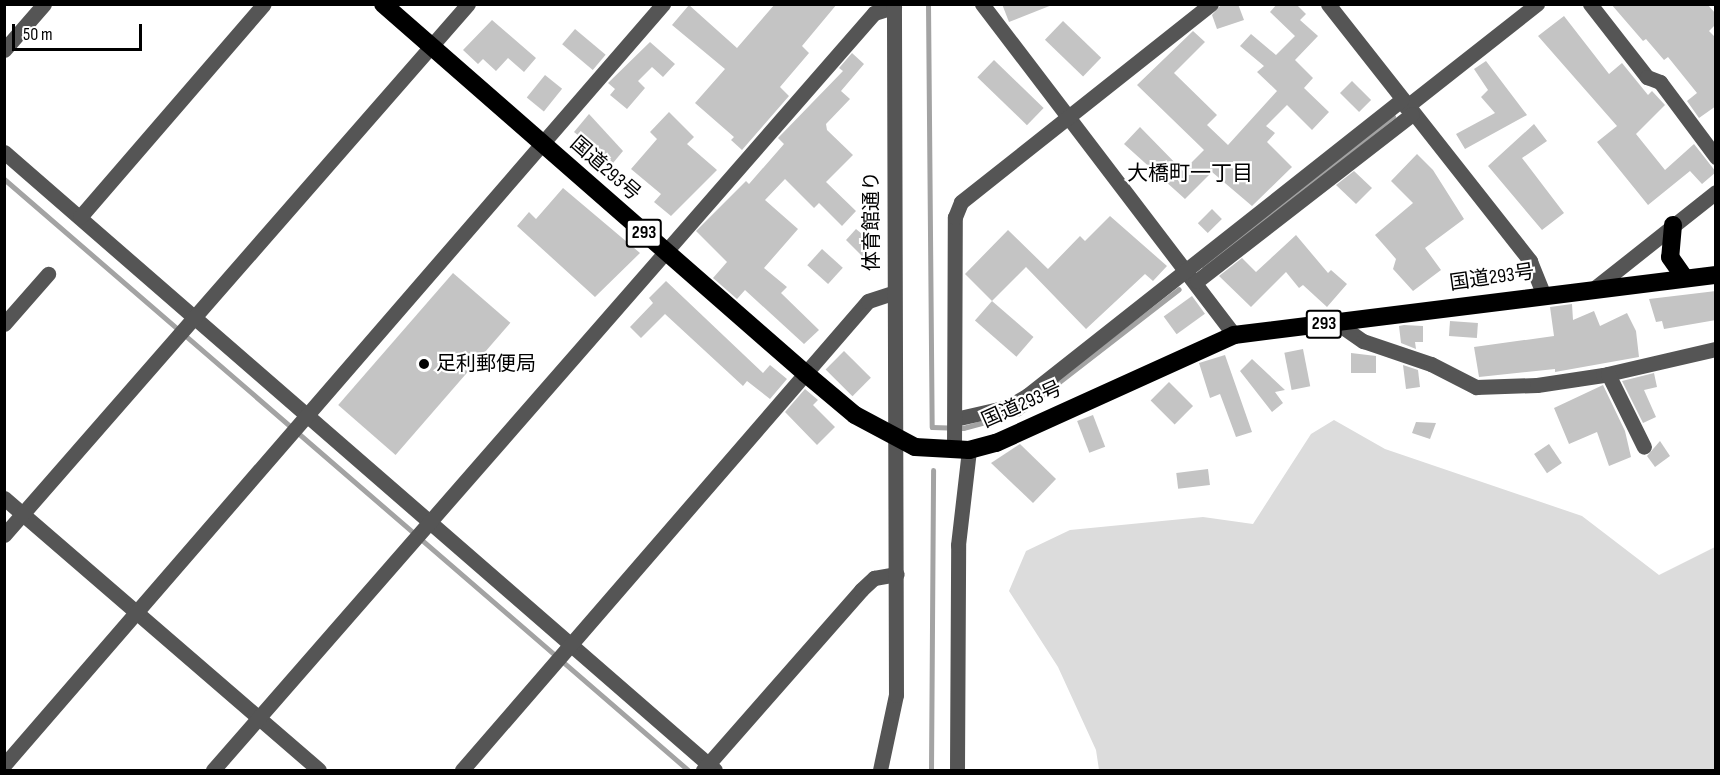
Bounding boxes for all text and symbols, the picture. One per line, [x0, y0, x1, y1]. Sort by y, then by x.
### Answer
scale bar [15, 12, 146, 50]
text: 50 m [23, 24, 53, 45]
street label: 国道293号 [565, 132, 645, 206]
district label: 大橋町一丁目 [1127, 161, 1253, 187]
street label: 体育館通り [860, 171, 884, 271]
road number: 293 [624, 218, 664, 248]
street label: 国道293号 [1448, 260, 1536, 296]
road number: 293 [1304, 309, 1344, 339]
place label: 足利郵便局 [436, 352, 536, 376]
marker: 足利郵便局 [417, 357, 431, 371]
street label: 国道293号 [978, 377, 1066, 433]

